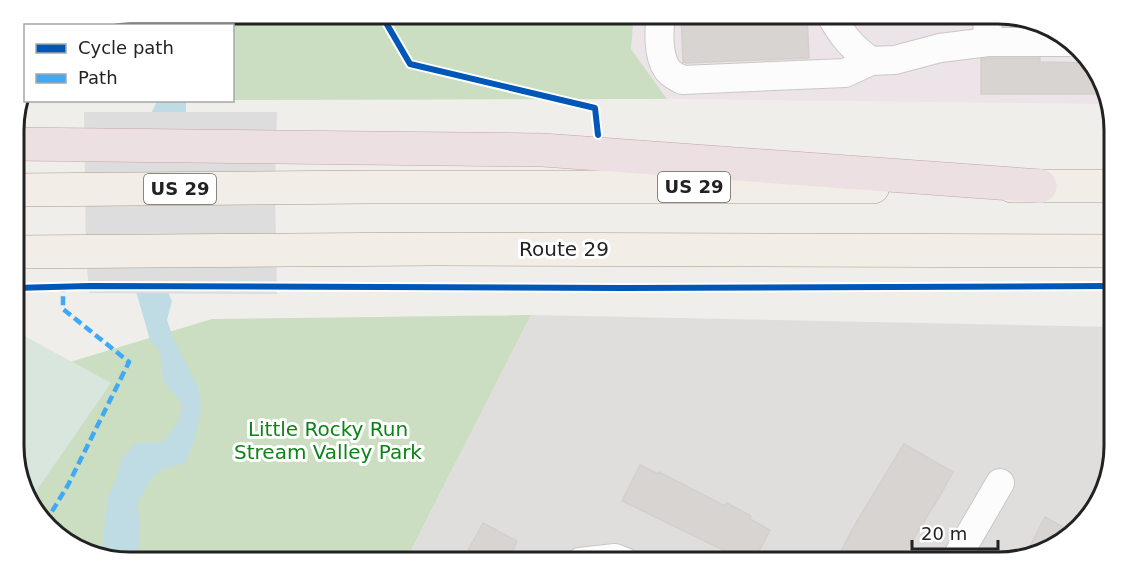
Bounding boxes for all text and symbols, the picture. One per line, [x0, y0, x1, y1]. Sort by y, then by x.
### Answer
legend [24, 24, 234, 102]
text: Cycle path [78, 37, 174, 58]
text: Path [78, 67, 118, 88]
road number: US 29 [658, 172, 730, 202]
road number: US 29 [144, 174, 216, 204]
street label: Route 29 [519, 237, 609, 261]
park label: Little Rocky Run Stream Valley Park [234, 417, 422, 464]
scale bar [912, 513, 998, 551]
text: 20 m [921, 523, 967, 544]

